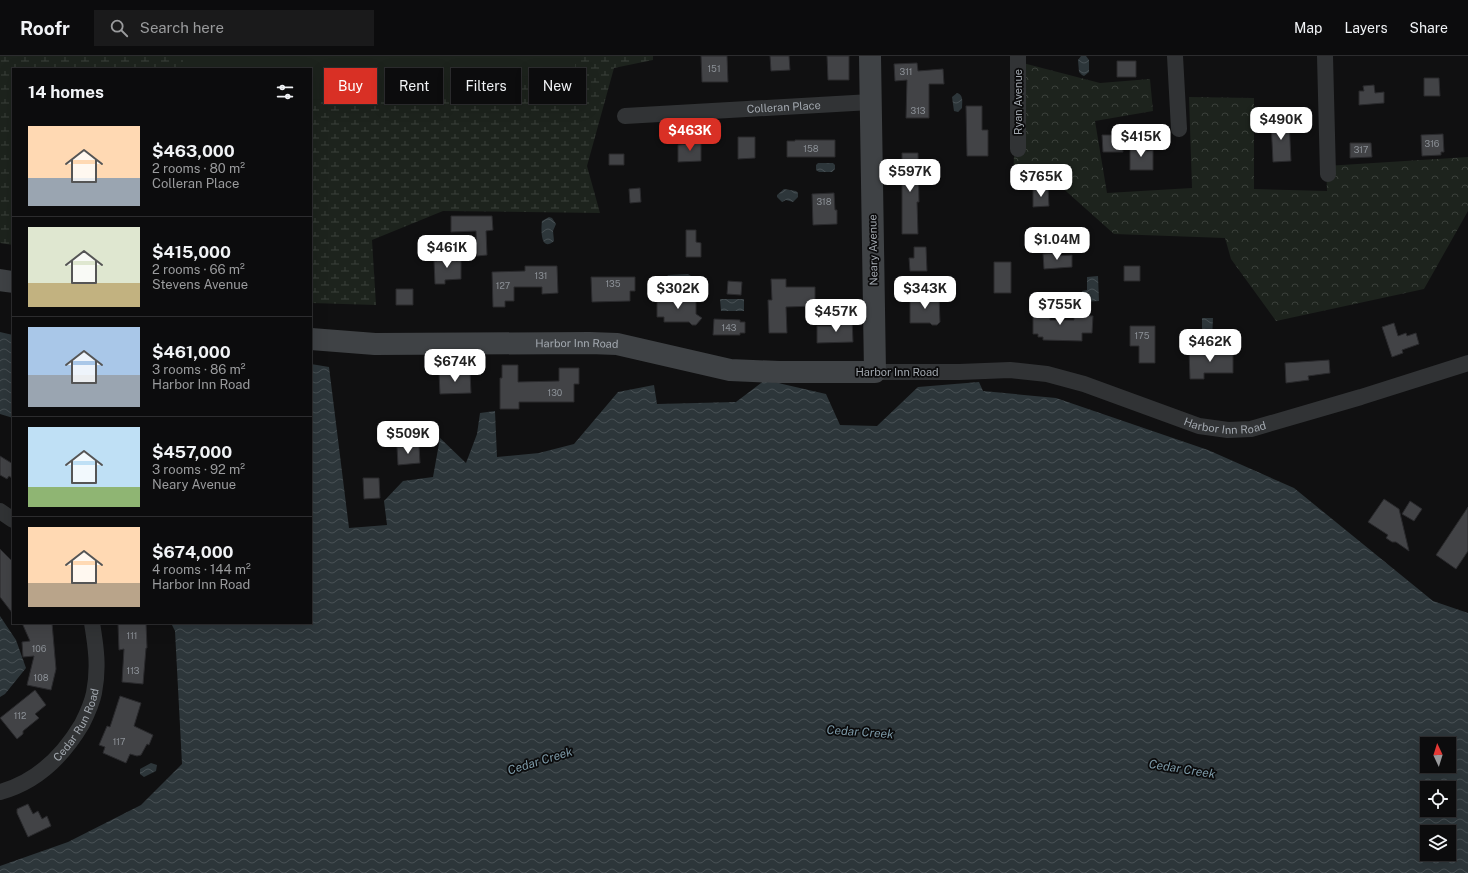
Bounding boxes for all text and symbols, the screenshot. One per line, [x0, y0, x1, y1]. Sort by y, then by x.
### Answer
search box [94, 10, 374, 46]
text: Roofr [20, 17, 70, 39]
icon: search [108, 17, 130, 39]
text: Search here [140, 19, 224, 36]
text: Map [1294, 20, 1322, 36]
text: Layers [1344, 20, 1388, 36]
text: Share [1410, 20, 1448, 36]
house number: 151 [707, 63, 721, 74]
house number: 311 [900, 66, 913, 77]
chip: Buy [324, 68, 377, 104]
chip: Rent [385, 68, 443, 104]
chip: Filters [451, 68, 521, 104]
chip: New [529, 68, 586, 104]
street label: Ryan Avenue [1012, 69, 1024, 135]
icon: filters [274, 81, 296, 103]
text: 14 homes [28, 82, 104, 102]
street label: Colleran Place [746, 99, 821, 115]
house number: 313 [910, 105, 926, 116]
pin: $490K [1253, 107, 1309, 141]
text: $490K [1259, 112, 1303, 127]
pin: $463K [662, 118, 718, 152]
text: $463K [668, 123, 712, 138]
pin: $415K [1113, 124, 1169, 158]
text: $415K [1120, 129, 1162, 144]
house number: 316 [1425, 138, 1440, 149]
text: $463,000 [152, 141, 235, 161]
icon: home [60, 142, 108, 190]
house number: 158 [803, 143, 819, 154]
house number: 317 [1354, 144, 1368, 155]
pin: $597K [882, 159, 938, 193]
text: 2 rooms · 80 m² [152, 161, 245, 176]
text: $597K [888, 164, 932, 179]
pin: $765K [1013, 164, 1069, 198]
text: $765K [1019, 169, 1063, 184]
text: Colleran Place [152, 176, 239, 191]
house number: 318 [816, 196, 832, 207]
street label: Neary Avenue [866, 214, 880, 286]
pin: $1.04M [1024, 227, 1090, 261]
text: $1.04M [1034, 232, 1080, 247]
pin: $461K [419, 235, 475, 269]
text: $461K [427, 240, 467, 255]
text: $415,000 [152, 242, 231, 262]
icon: home [60, 243, 108, 291]
text: 2 rooms · 66 m² [152, 262, 245, 277]
house number: 131 [535, 270, 548, 281]
pin: $302K [650, 276, 706, 310]
pin: $343K [897, 276, 953, 310]
text: Stevens Avenue [152, 277, 248, 292]
house number: 135 [605, 278, 621, 289]
house number: 127 [496, 280, 510, 291]
text: $302K [656, 281, 700, 296]
text: $343K [903, 281, 947, 296]
pin: $755K [1032, 292, 1088, 326]
text: $755K [1038, 297, 1082, 312]
pin: $457K [808, 299, 864, 333]
text: $457K [814, 304, 858, 319]
house number: 143 [722, 322, 737, 333]
pin: $462K [1182, 329, 1238, 363]
house number: 175 [1135, 330, 1150, 341]
text: $462K [1188, 334, 1232, 349]
street label: Harbor Inn Road [535, 337, 619, 350]
text: $461,000 [152, 342, 231, 362]
icon: home [60, 343, 108, 391]
pin: $674K [427, 349, 483, 383]
text: $674K [433, 354, 477, 369]
text: 3 rooms · 86 m² [152, 362, 246, 377]
street label: Harbor Inn Road [855, 366, 939, 378]
text: Harbor Inn Road [152, 377, 250, 392]
house number: 130 [548, 387, 563, 398]
street label: Harbor Inn Road [1182, 415, 1267, 436]
pin: $509K [380, 421, 436, 455]
text: $509K [386, 426, 430, 441]
text: $457,000 [152, 442, 232, 462]
icon: home [60, 443, 108, 491]
text: 3 rooms · 92 m² [152, 462, 245, 477]
text: Neary Avenue [152, 477, 236, 492]
text: $674,000 [152, 542, 234, 562]
icon: home [60, 543, 108, 591]
text: 4 rooms · 144 m² [152, 562, 251, 577]
text: Harbor Inn Road [152, 577, 250, 592]
house number: 111 [127, 630, 138, 641]
house number: 106 [32, 643, 47, 654]
house number: 113 [127, 665, 140, 676]
house number: 108 [34, 672, 49, 683]
street label: Cedar Run Road [51, 687, 101, 764]
house number: 112 [14, 710, 26, 721]
water label: Cedar Creek [826, 723, 895, 741]
house number: 117 [113, 736, 125, 747]
north arrow [1420, 737, 1456, 773]
map controls [1420, 737, 1456, 861]
water label: Cedar Creek [506, 744, 575, 778]
water label: Cedar Creek [1148, 757, 1217, 781]
button: locate [1420, 781, 1456, 817]
button: layers [1420, 825, 1456, 861]

